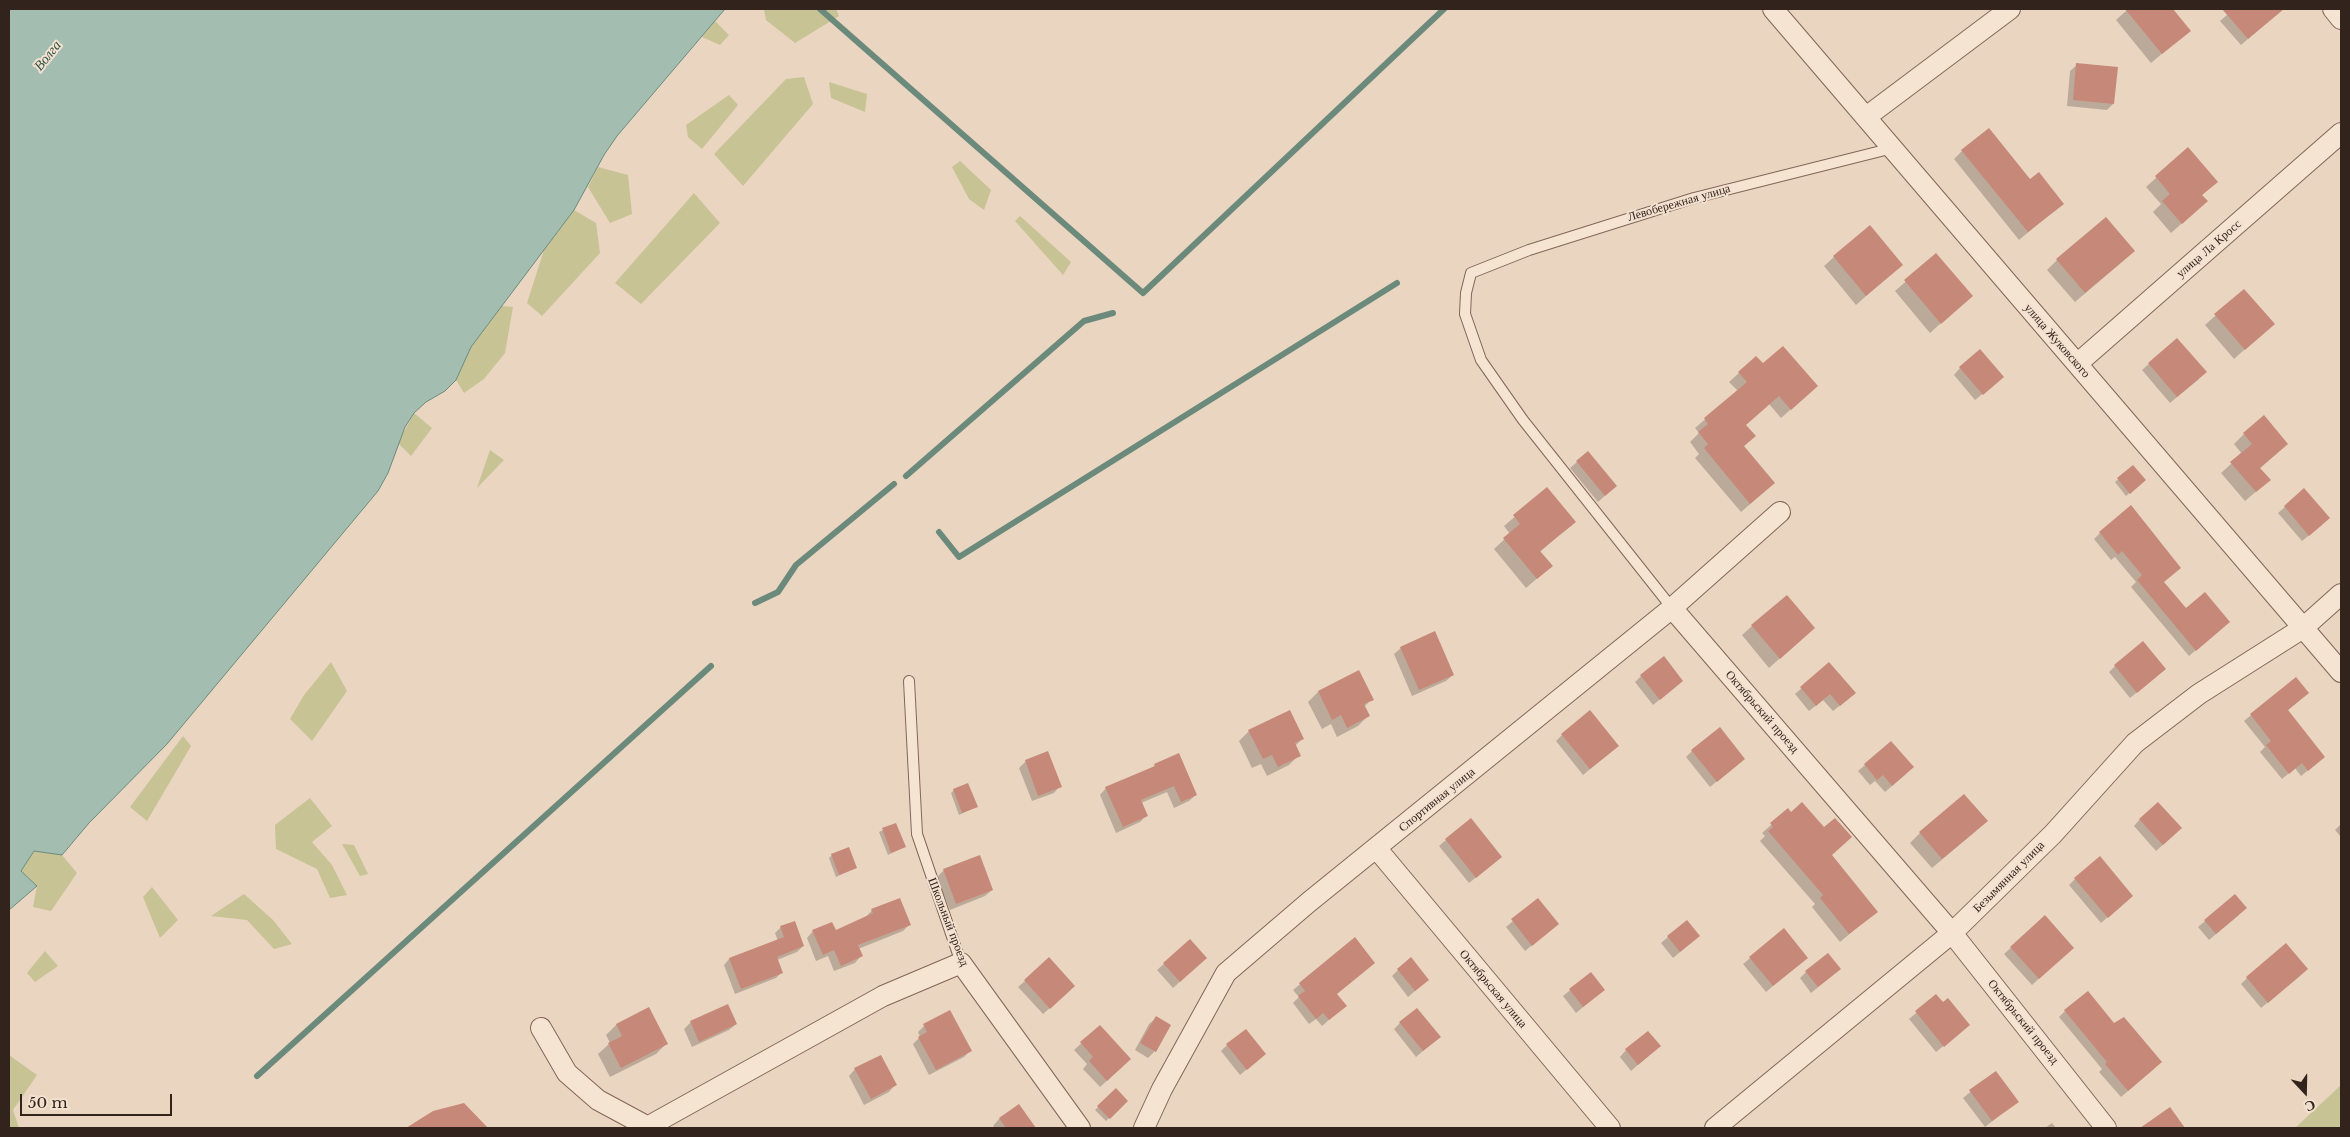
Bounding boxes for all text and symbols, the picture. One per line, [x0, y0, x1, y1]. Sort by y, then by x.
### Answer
water label: Волга [31, 38, 65, 74]
street label: Левобережная улица [1626, 181, 1732, 225]
street label: улица Ла Кросс [2174, 217, 2244, 281]
street label: улица Жуковского [2021, 301, 2093, 381]
street label: Октябрьский проезд [1722, 668, 1802, 756]
street label: Спортивная улица [1396, 765, 1478, 835]
street label: Безымянная улица [1970, 838, 2048, 916]
street label: Школьный проезд [924, 876, 972, 968]
street label: Октябрьская улица [1456, 947, 1530, 1031]
street label: Октябрьский проезд [1984, 977, 2062, 1067]
north arrow [2280, 1067, 2330, 1117]
scale bar [22, 1084, 175, 1116]
text: 50 m [28, 1093, 68, 1112]
text: С [2302, 1096, 2318, 1116]

